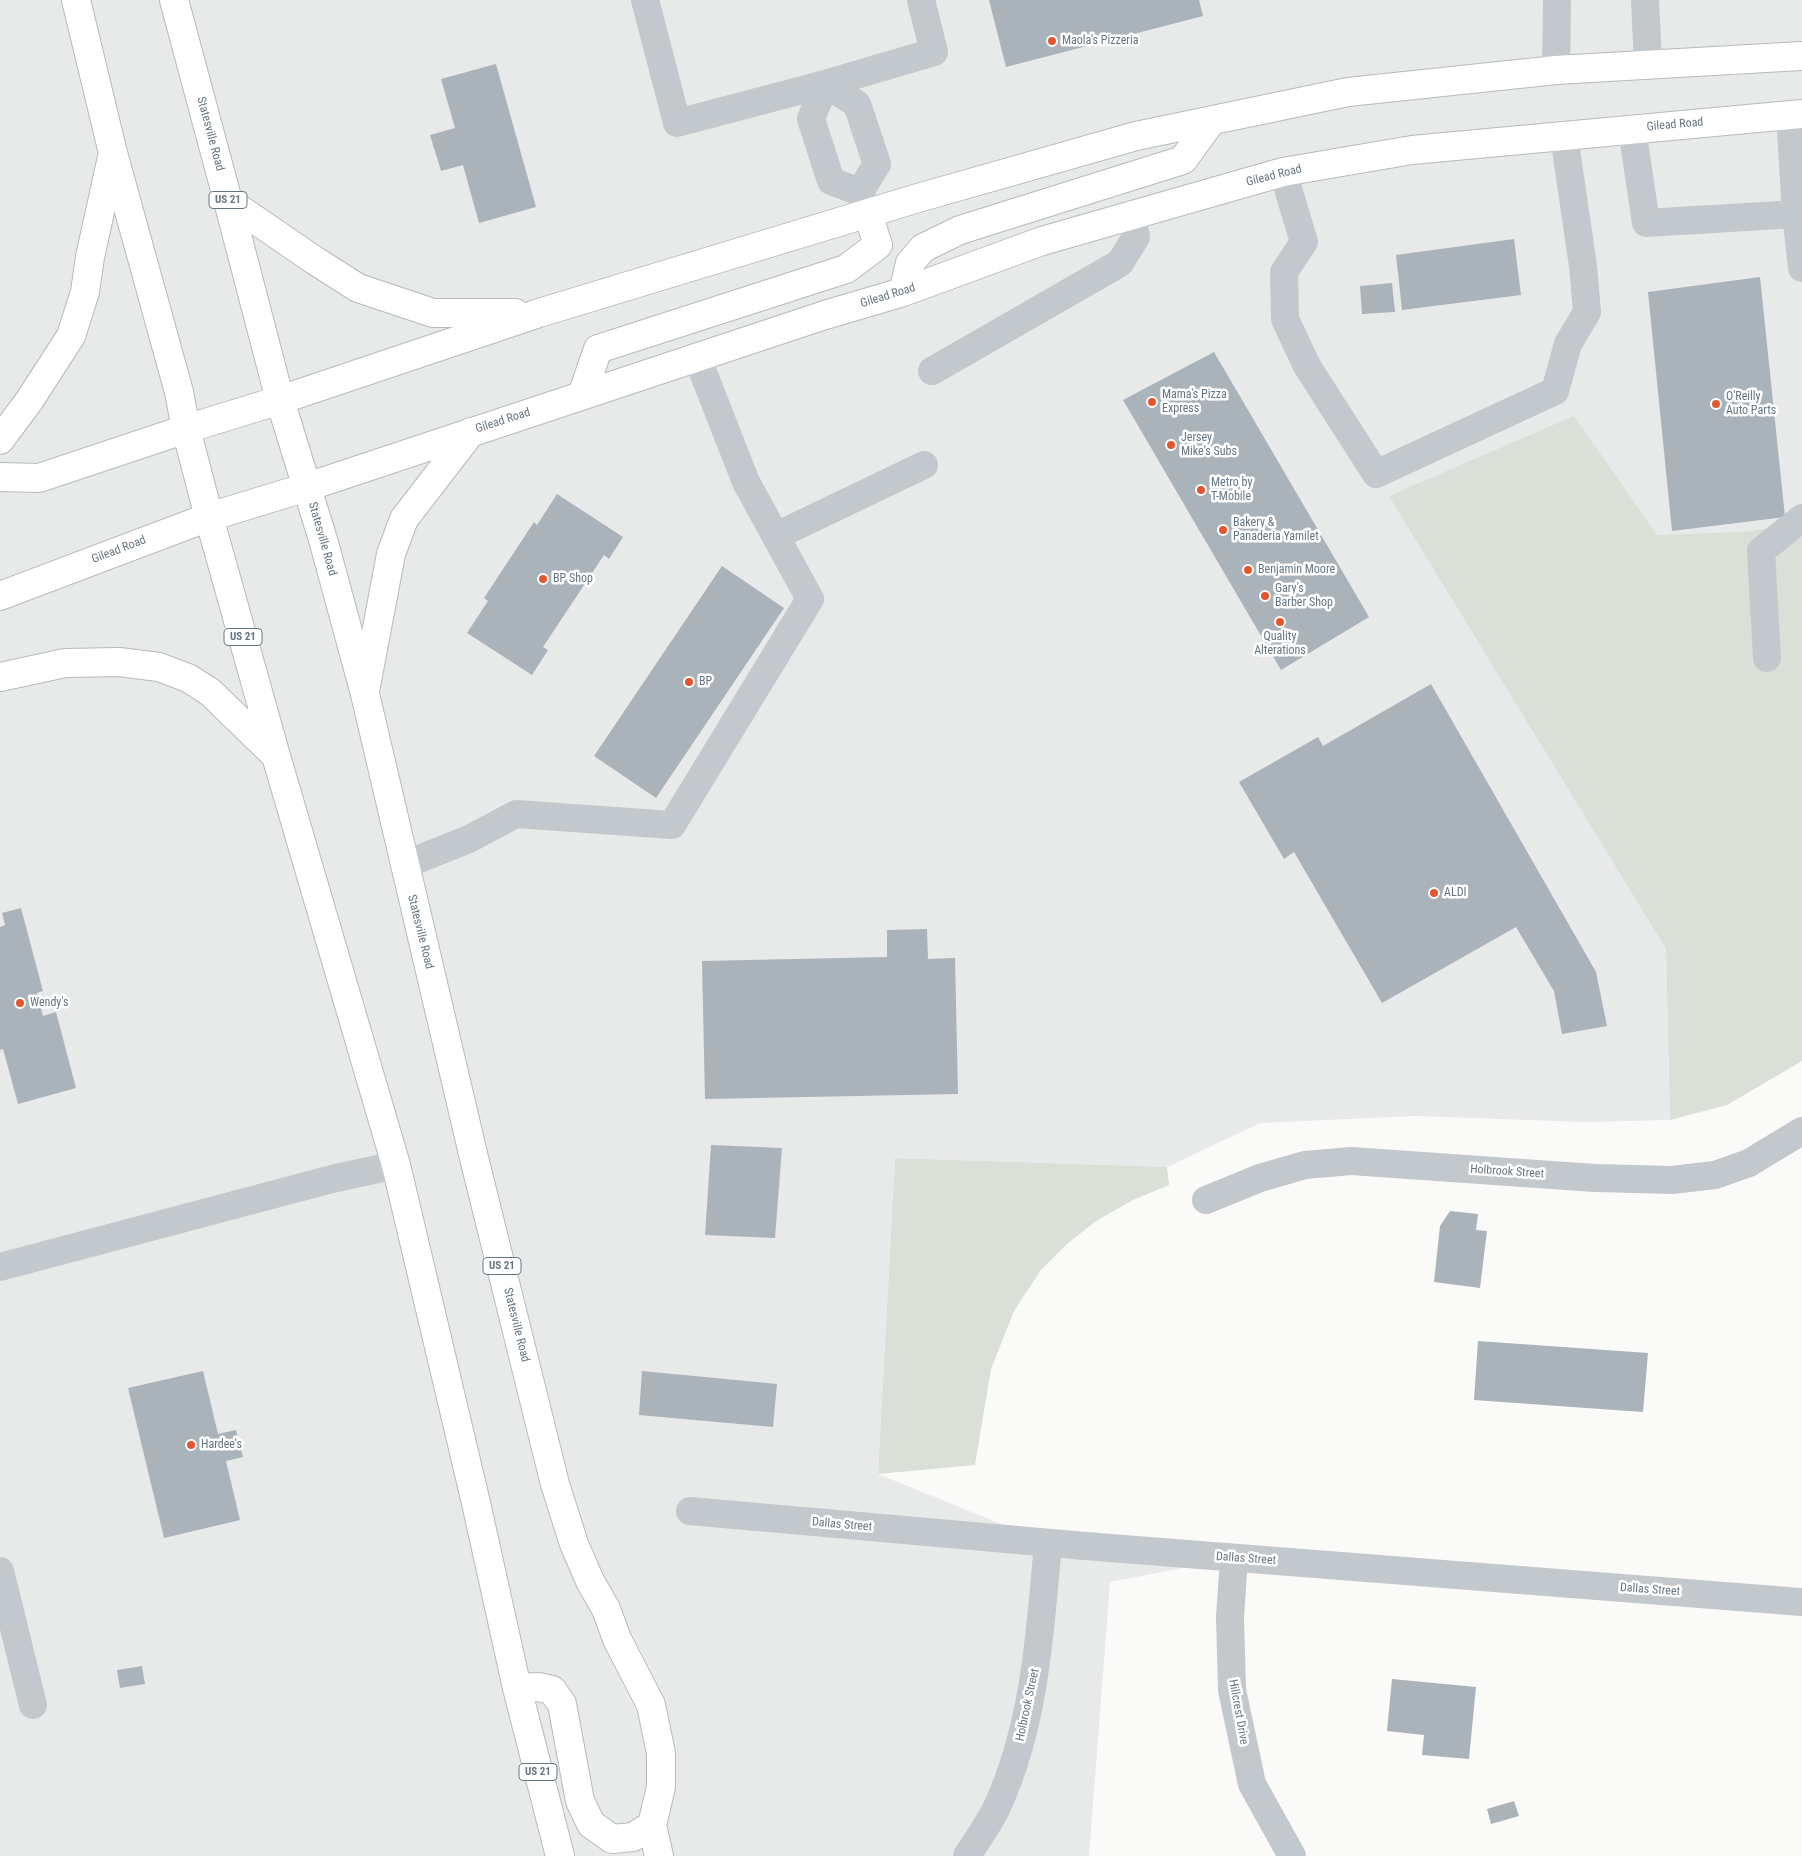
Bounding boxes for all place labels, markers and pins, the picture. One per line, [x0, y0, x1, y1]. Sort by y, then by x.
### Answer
place label: Maola's Pizzeria [1062, 34, 1138, 48]
marker: Maola's Pizzeria [1046, 35, 1058, 47]
place label: Mama's Pizza Express [1162, 388, 1227, 416]
place label: O'Reilly Auto Parts [1726, 390, 1776, 418]
marker: Mama's Pizza Express [1146, 396, 1158, 408]
marker: O'Reilly Auto Parts [1710, 398, 1722, 410]
place label: Jersey Mike's Subs [1181, 431, 1237, 459]
marker: Jersey Mike's Subs [1165, 439, 1177, 451]
place label: Metro by T-Mobile [1211, 476, 1252, 504]
marker: Metro by T-Mobile [1195, 484, 1207, 496]
place label: Bakery & Panaderia Yamilet [1233, 516, 1319, 544]
marker: Bakery & Panaderia Yamilet [1217, 524, 1229, 536]
place label: Benjamin Moore [1258, 563, 1335, 577]
marker: Benjamin Moore [1242, 564, 1254, 576]
place label: BP Shop [553, 572, 593, 586]
marker: BP Shop [537, 573, 549, 585]
place label: Gary's Barber Shop [1275, 582, 1333, 610]
marker: Gary's Barber Shop [1259, 590, 1271, 602]
marker: Quality Alterations [1274, 616, 1286, 628]
place label: Quality Alterations [1254, 630, 1306, 658]
place label: BP [699, 675, 712, 689]
marker: BP [683, 676, 695, 688]
place label: ALDI [1444, 886, 1466, 900]
marker: ALDI [1428, 887, 1440, 899]
place label: Wendy's [30, 996, 69, 1010]
marker: Wendy's [14, 997, 26, 1009]
place label: Hardee's [201, 1438, 242, 1452]
marker: Hardee's [185, 1439, 197, 1451]

